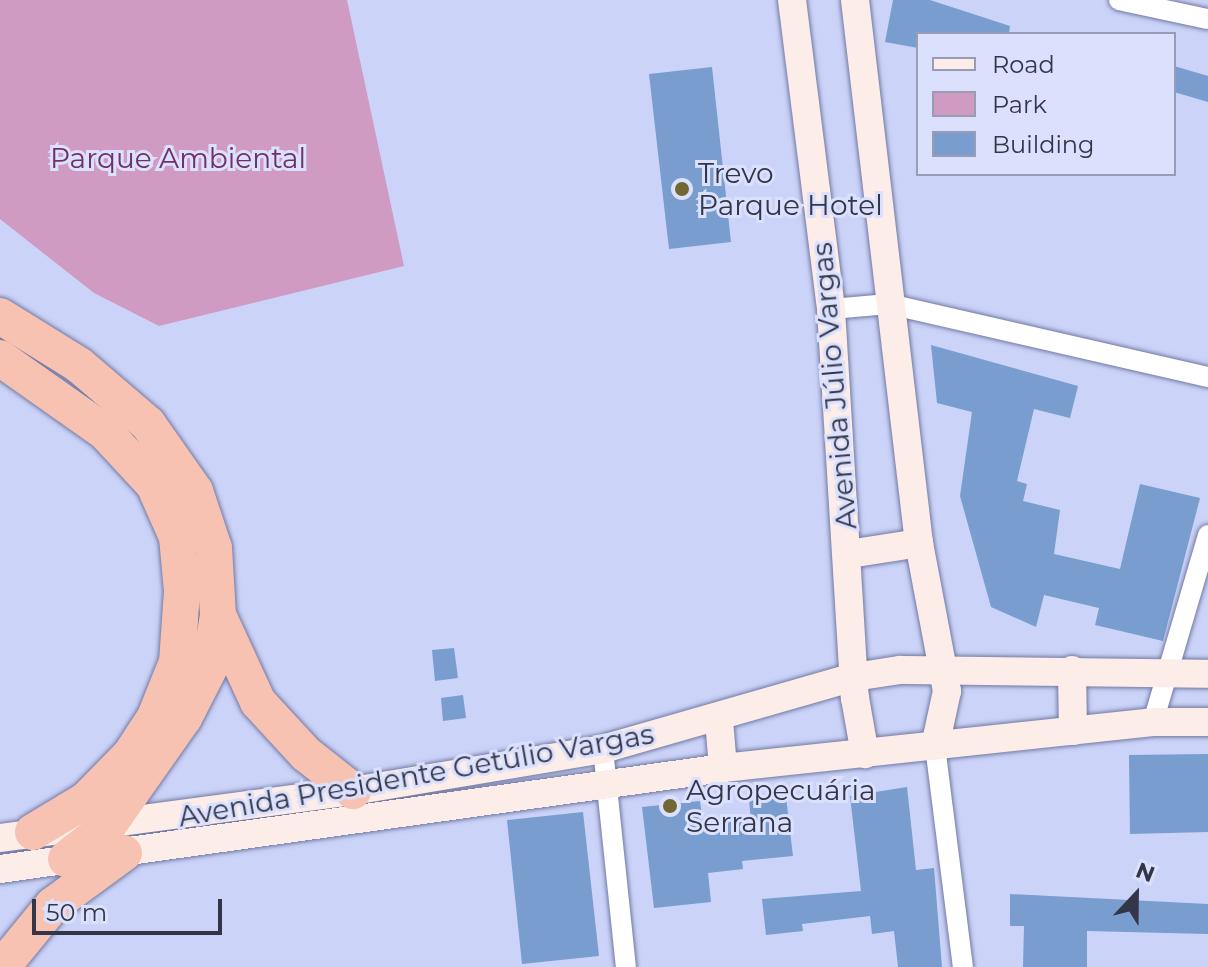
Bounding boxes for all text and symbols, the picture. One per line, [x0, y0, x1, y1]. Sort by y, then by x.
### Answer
legend [916, 32, 1176, 176]
text: Road [992, 50, 1055, 79]
text: Park [992, 90, 1047, 119]
text: Building [992, 130, 1095, 159]
park label: Parque Ambiental [50, 141, 306, 175]
place label: Trevo Parque Hotel [698, 156, 883, 222]
marker: Trevo Parque Hotel [673, 180, 691, 198]
street label: Avenida Júlio Vargas [805, 241, 863, 531]
street label: Avenida Presidente Getúlio Vargas [176, 717, 656, 833]
place label: Agropecuária Serrana [686, 773, 876, 839]
marker: Agropecuária Serrana [661, 797, 679, 815]
north arrow [1096, 855, 1176, 935]
text: N [1132, 856, 1158, 888]
scale bar [36, 883, 226, 933]
text: 50 m [46, 898, 107, 927]

